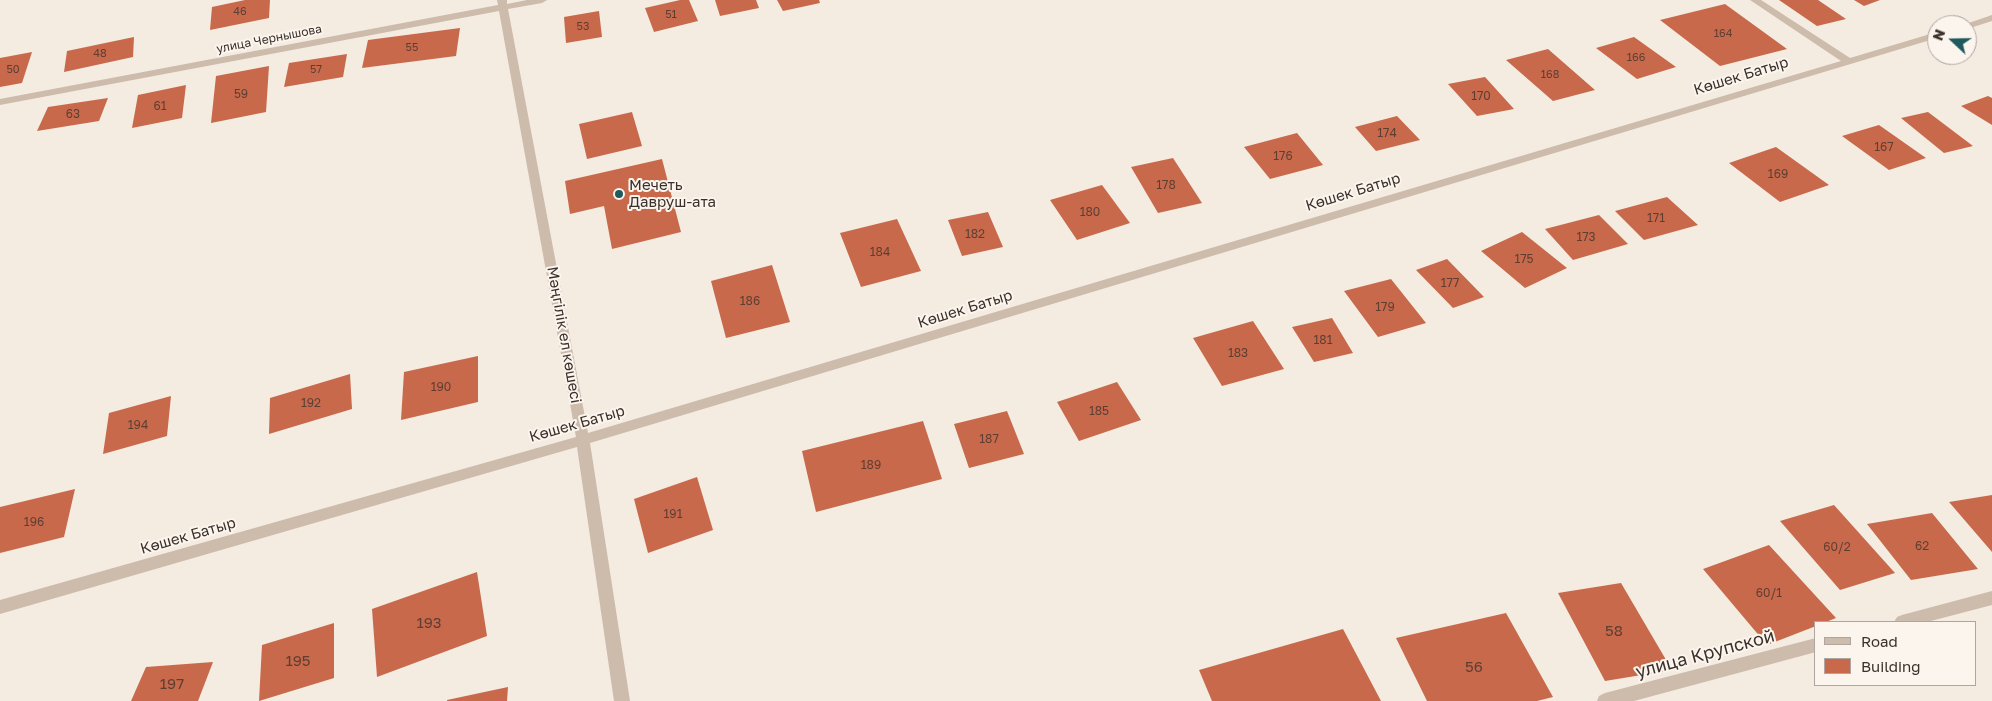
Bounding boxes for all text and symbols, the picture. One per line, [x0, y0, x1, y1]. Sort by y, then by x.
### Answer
house number: 46 [233, 5, 247, 19]
house number: 51 [665, 8, 677, 22]
north arrow [1927, 15, 1977, 65]
house number: 53 [577, 20, 589, 34]
street label: улица Чернышова [215, 22, 323, 56]
house number: 164 [1714, 27, 1732, 41]
text: N [1929, 27, 1948, 43]
house number: 55 [406, 41, 418, 55]
house number: 48 [93, 47, 107, 61]
house number: 166 [1627, 51, 1645, 65]
street label: Көшек Батыр [1691, 53, 1791, 99]
house number: 50 [6, 63, 20, 77]
house number: 57 [310, 63, 322, 77]
house number: 168 [1541, 68, 1559, 82]
house number: 59 [234, 87, 248, 101]
house number: 170 [1471, 89, 1491, 103]
house number: 61 [153, 99, 167, 113]
house number: 63 [66, 107, 80, 121]
house number: 174 [1377, 126, 1397, 140]
house number: 167 [1874, 140, 1894, 154]
house number: 176 [1273, 149, 1293, 163]
house number: 169 [1768, 167, 1788, 181]
street label: Көшек Батыр [1303, 169, 1403, 215]
place label: Мечеть Давруш-ата [629, 176, 716, 211]
house number: 178 [1156, 178, 1176, 192]
marker: Мечеть Давруш-ата [613, 188, 625, 200]
house number: 180 [1080, 205, 1100, 219]
house number: 171 [1647, 211, 1665, 225]
house number: 182 [965, 227, 985, 241]
house number: 173 [1576, 230, 1596, 244]
house number: 184 [870, 245, 890, 259]
house number: 175 [1514, 252, 1534, 266]
street label: Мәңгілік ел көшесі [543, 265, 585, 405]
house number: 177 [1441, 276, 1459, 290]
street label: Көшек Батыр [915, 286, 1015, 332]
house number: 186 [740, 294, 760, 308]
house number: 179 [1375, 300, 1395, 314]
house number: 181 [1314, 333, 1332, 347]
house number: 183 [1228, 346, 1248, 360]
house number: 190 [431, 380, 451, 394]
house number: 192 [301, 396, 321, 410]
street label: Көшек Батыр [527, 402, 627, 446]
house number: 185 [1089, 404, 1109, 418]
house number: 194 [128, 418, 148, 432]
house number: 187 [979, 432, 999, 446]
house number: 189 [861, 458, 881, 472]
house number: 191 [664, 507, 682, 521]
street label: Көшек Батыр [138, 514, 238, 558]
house number: 196 [24, 515, 44, 529]
house number: 62 [1915, 539, 1929, 553]
house number: 60/2 [1823, 540, 1851, 554]
house number: 60/1 [1756, 586, 1782, 600]
house number: 193 [416, 614, 442, 632]
legend [1814, 621, 1977, 686]
house number: 58 [1605, 622, 1623, 640]
street label: улица Крупской [1633, 625, 1777, 683]
text: Road [1861, 632, 1898, 650]
house number: 195 [285, 652, 311, 670]
text: Building [1861, 657, 1921, 675]
house number: 56 [1465, 658, 1483, 676]
house number: 197 [160, 675, 184, 693]

